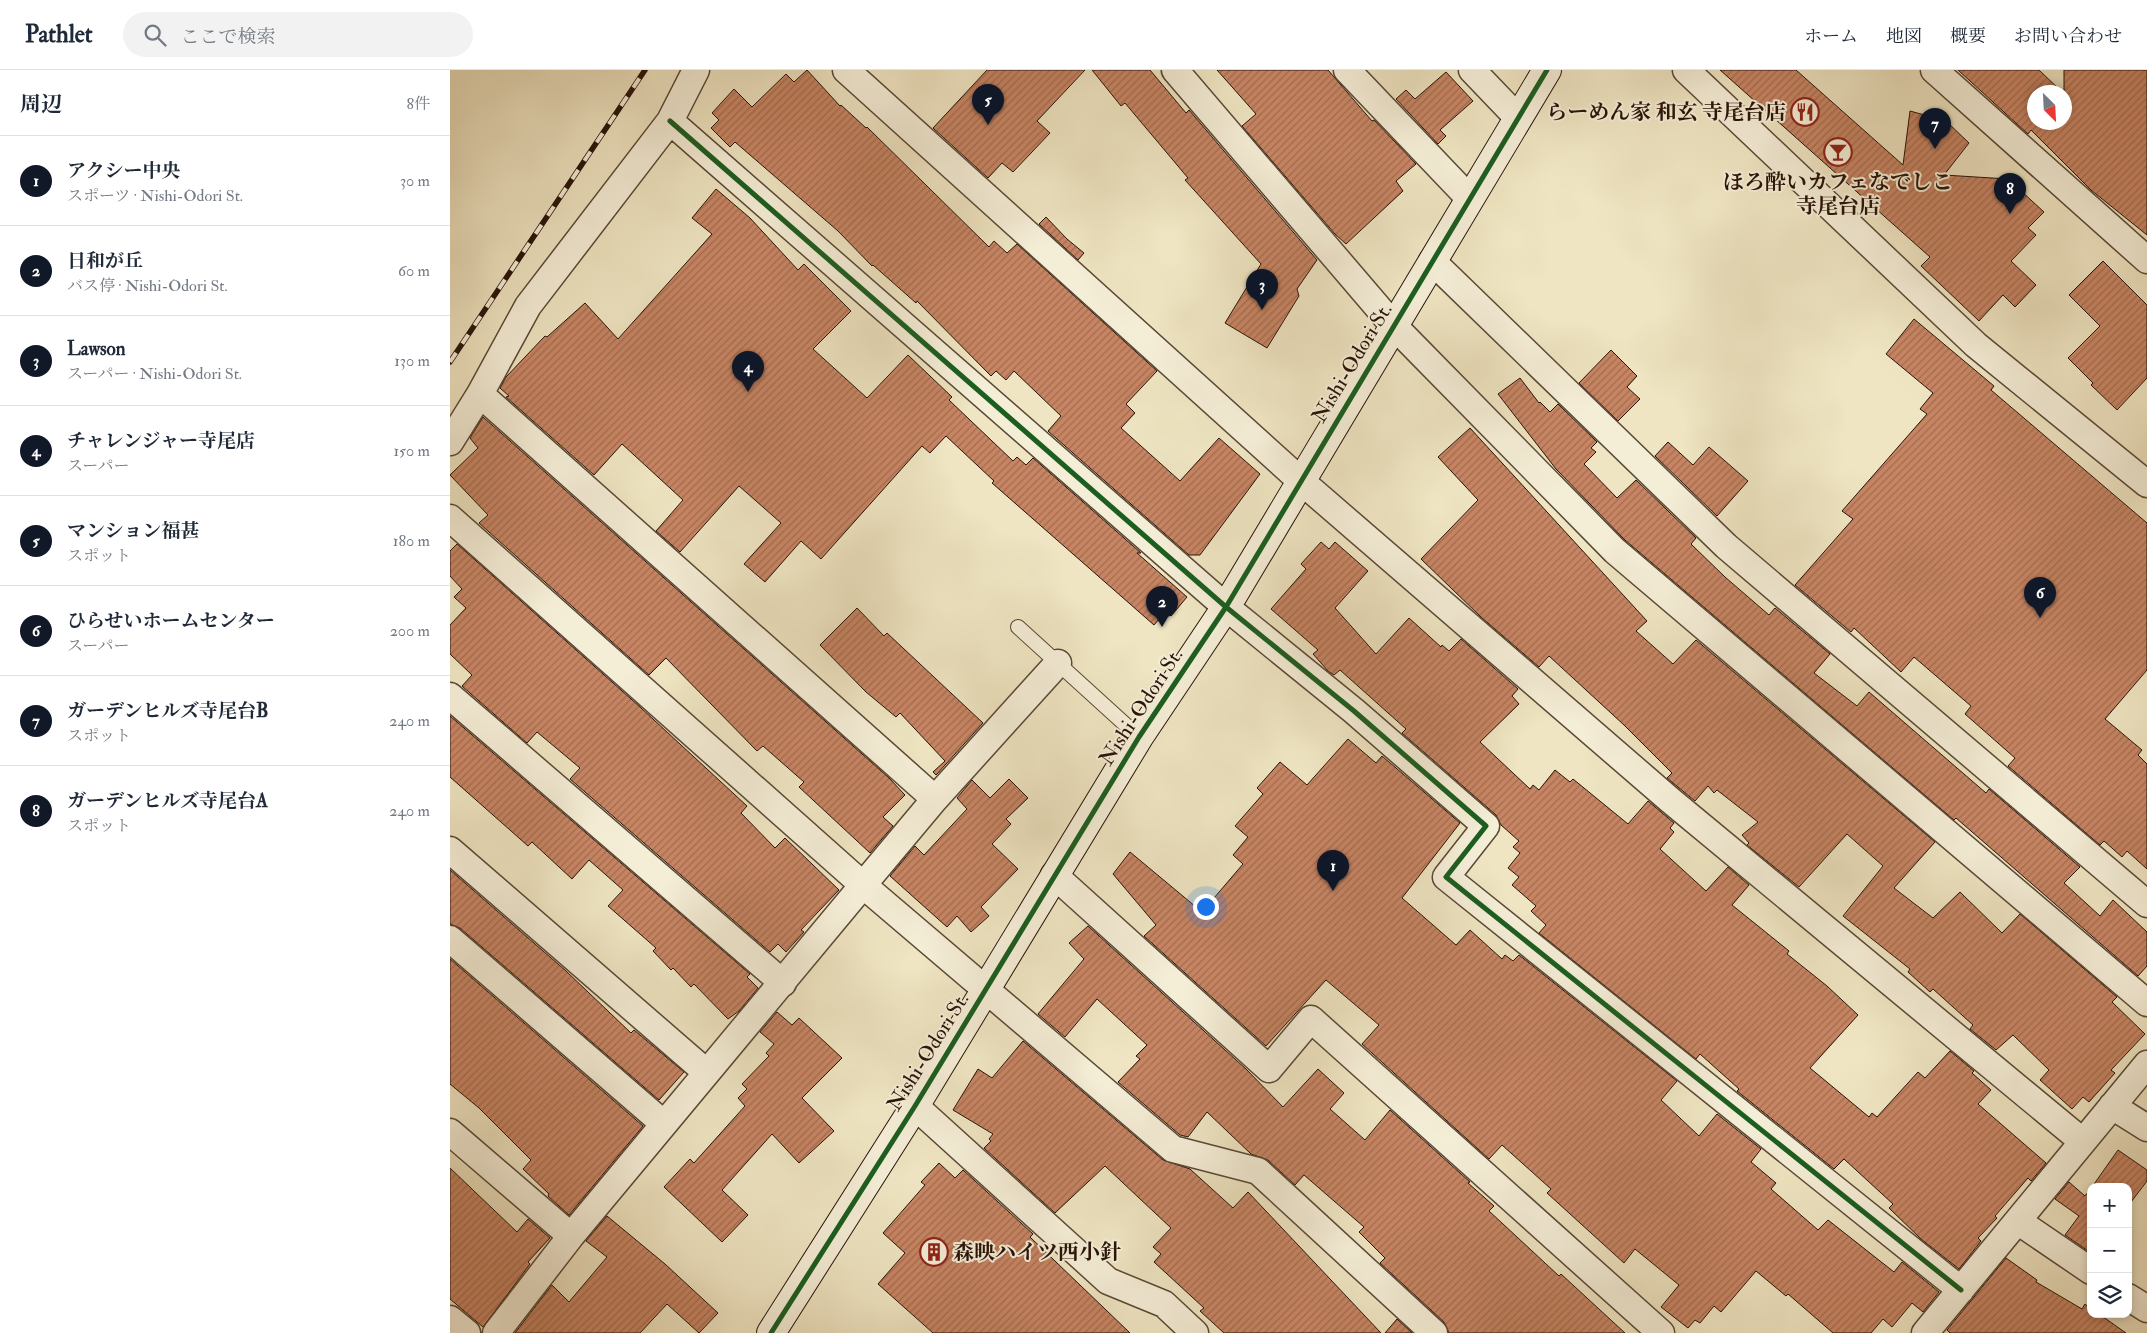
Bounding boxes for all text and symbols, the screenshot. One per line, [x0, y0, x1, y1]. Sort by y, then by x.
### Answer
search box [123, 12, 473, 57]
text: Pathlet [25, 19, 93, 50]
icon: search [141, 21, 169, 49]
text: ここで検索 [181, 25, 276, 49]
text: ホーム [1804, 25, 1858, 48]
text: 地図 [1886, 25, 1922, 48]
text: 概要 [1950, 25, 1986, 48]
text: お問い合わせ [2014, 25, 2122, 48]
pin: 5 [972, 84, 1004, 125]
north arrow [2027, 85, 2072, 130]
text: 周辺 [20, 91, 62, 118]
text: 8件 [406, 94, 430, 114]
restaurant icon: らーめん家 和玄 寺尾台店 [1790, 97, 1820, 127]
place label: らーめん家 和玄 寺尾台店 [1546, 99, 1786, 126]
pin: 7 [1919, 108, 1951, 149]
bar icon: ほろ酔いカフェなでしこ 寺尾台店 [1823, 137, 1853, 167]
text: アクシー中央 [67, 159, 180, 183]
place label: ほろ酔いカフェなでしこ 寺尾台店 [1723, 169, 1953, 220]
text: 1 [33, 171, 39, 191]
text: 30 m [400, 171, 430, 191]
pin: 8 [1994, 173, 2026, 214]
text: スポーツ · Nishi-Odori St. [67, 186, 243, 206]
text: 日和が丘 [67, 249, 143, 273]
text: 2 [32, 261, 40, 281]
text: 60 m [398, 261, 430, 281]
pin: 3 [1246, 269, 1278, 310]
text: バス停 · Nishi-Odori St. [67, 276, 228, 296]
street label: Nishi-Odori St. [1306, 298, 1398, 428]
text: Lawson [67, 337, 126, 361]
text: 3 [33, 351, 39, 371]
text: 130 m [394, 351, 430, 371]
pin: 4 [732, 351, 764, 392]
text: スーパー · Nishi-Odori St. [67, 364, 242, 384]
text: チャレンジャー寺尾店 [67, 429, 255, 453]
text: 4 [32, 441, 40, 461]
text: 150 m [393, 441, 430, 461]
text: スーパー [67, 456, 129, 476]
text: マンション福甚 [67, 519, 199, 543]
text: 5 [32, 531, 40, 551]
text: 180 m [393, 531, 430, 551]
text: スポット [67, 546, 131, 566]
pin: 6 [2024, 577, 2056, 618]
pin: 2 [1146, 586, 1178, 627]
text: ひらせいホームセンター [67, 609, 275, 633]
text: 6 [32, 621, 40, 641]
text: 200 m [390, 621, 430, 641]
text: スーパー [67, 636, 129, 656]
street label: Nishi-Odori St. [1093, 643, 1189, 771]
text: ガーデンヒルズ寺尾台B [67, 699, 269, 723]
text: 7 [32, 711, 40, 731]
text: 240 m [389, 711, 430, 731]
text: スポット [67, 726, 131, 746]
text: ガーデンヒルズ寺尾台A [67, 789, 268, 813]
text: 8 [32, 801, 40, 821]
text: 240 m [389, 801, 430, 821]
text: スポット [67, 816, 131, 836]
pin: 1 [1317, 850, 1349, 891]
your location [1193, 894, 1219, 920]
street label: Nishi-Odori St. [881, 988, 975, 1116]
map controls [2087, 1183, 2132, 1318]
button: + [2087, 1183, 2132, 1228]
button: − [2087, 1228, 2132, 1273]
building icon: 森映ハイツ西小針 [919, 1237, 949, 1267]
place label: 森映ハイツ西小針 [953, 1239, 1121, 1266]
button: layers [2087, 1273, 2132, 1318]

